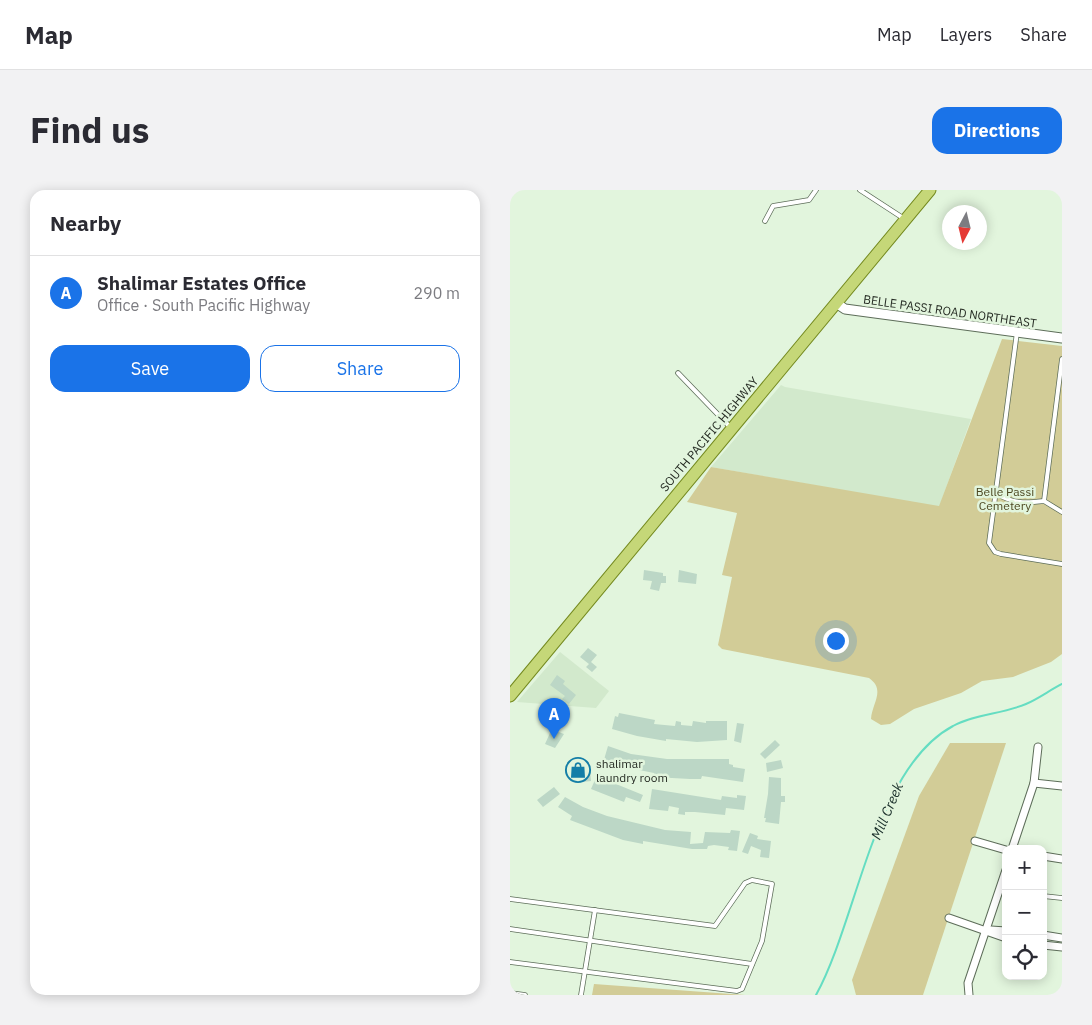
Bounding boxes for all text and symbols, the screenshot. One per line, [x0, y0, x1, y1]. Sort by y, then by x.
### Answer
text: Map [25, 19, 73, 51]
text: Map [877, 23, 912, 46]
text: Layers [940, 23, 992, 46]
text: Share [1020, 23, 1067, 46]
text: Find us [30, 107, 149, 153]
button: Directions [932, 107, 1062, 154]
north arrow [942, 205, 987, 250]
text: Nearby [50, 209, 121, 237]
text: Shalimar Estates Office [97, 271, 306, 295]
text: A [61, 283, 71, 303]
text: 290 m [413, 283, 460, 303]
street label: BELLE PASSI ROAD NORTHEAST [862, 291, 1038, 331]
text: Office · South Pacific Highway [97, 295, 310, 315]
button: Save [50, 345, 250, 392]
button: Share [260, 345, 460, 392]
street label: SOUTH PACIFIC HIGHWAY [657, 374, 761, 494]
park label: Belle Passi Cemetery [976, 484, 1034, 513]
your location [823, 628, 849, 654]
pin: A [538, 698, 570, 739]
place label: shalimar laundry room [596, 756, 668, 785]
shop icon: shalimar laundry room [565, 757, 591, 783]
water label: Mill Creek [867, 779, 907, 842]
map controls [1002, 845, 1047, 980]
button: + [1002, 845, 1047, 890]
button: − [1002, 890, 1047, 935]
button: locate [1002, 935, 1047, 980]

